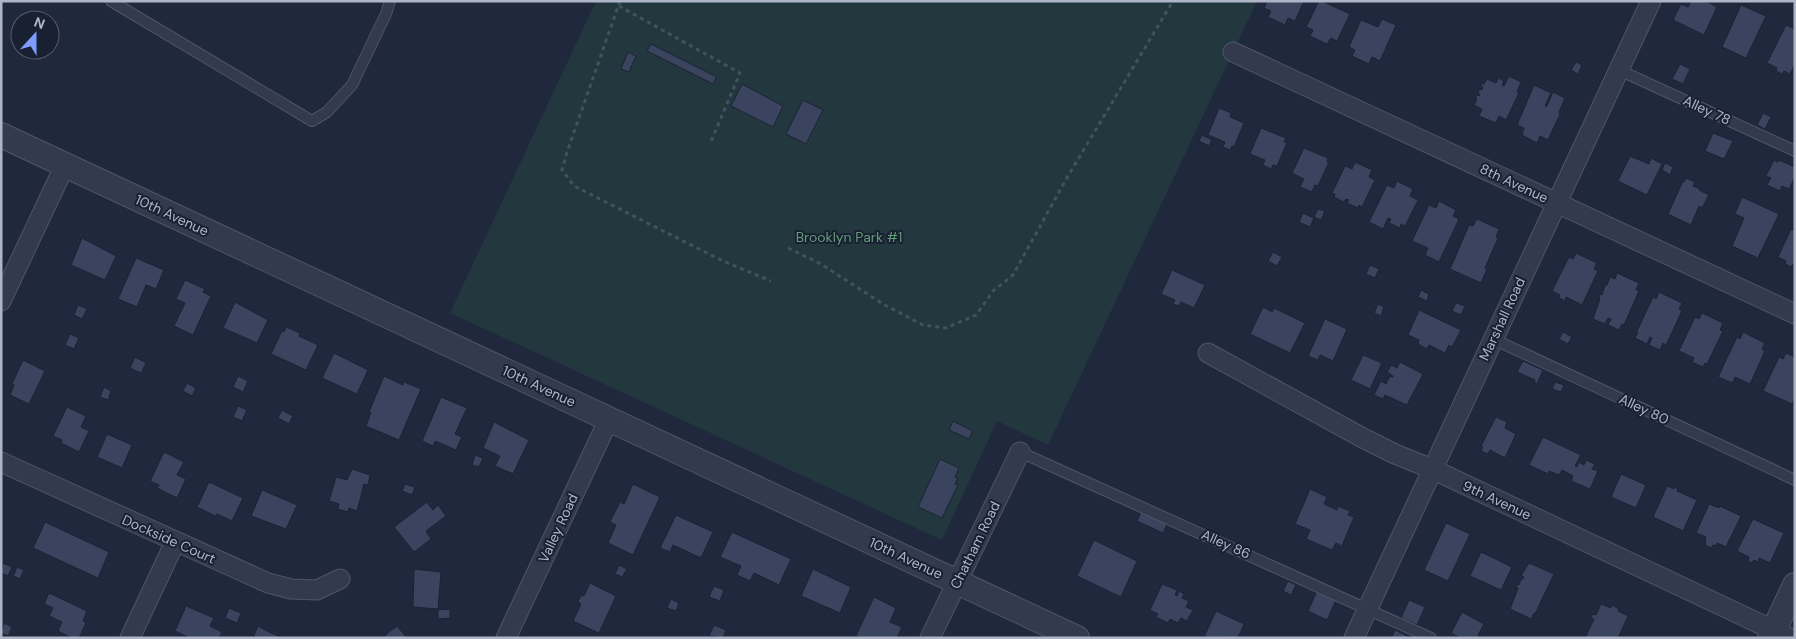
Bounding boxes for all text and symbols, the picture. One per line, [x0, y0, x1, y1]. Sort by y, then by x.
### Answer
north arrow [10, 10, 60, 60]
text: N [32, 13, 48, 33]
street label: Alley 78 [1680, 91, 1734, 129]
street label: 8th Avenue [1477, 159, 1551, 207]
street label: 10th Avenue [132, 190, 212, 240]
park label: Brooklyn Park #1 [796, 228, 902, 246]
street label: Marshall Road [1475, 274, 1529, 364]
street label: 10th Avenue [499, 361, 579, 411]
street label: Alley 80 [1616, 390, 1672, 428]
street label: 9th Avenue [1460, 476, 1534, 524]
street label: Valley Road [534, 491, 582, 565]
street label: Chatham Road [946, 498, 1004, 592]
street label: Dockside Court [119, 510, 219, 568]
street label: Alley 86 [1199, 525, 1253, 563]
street label: 10th Avenue [866, 533, 946, 583]

